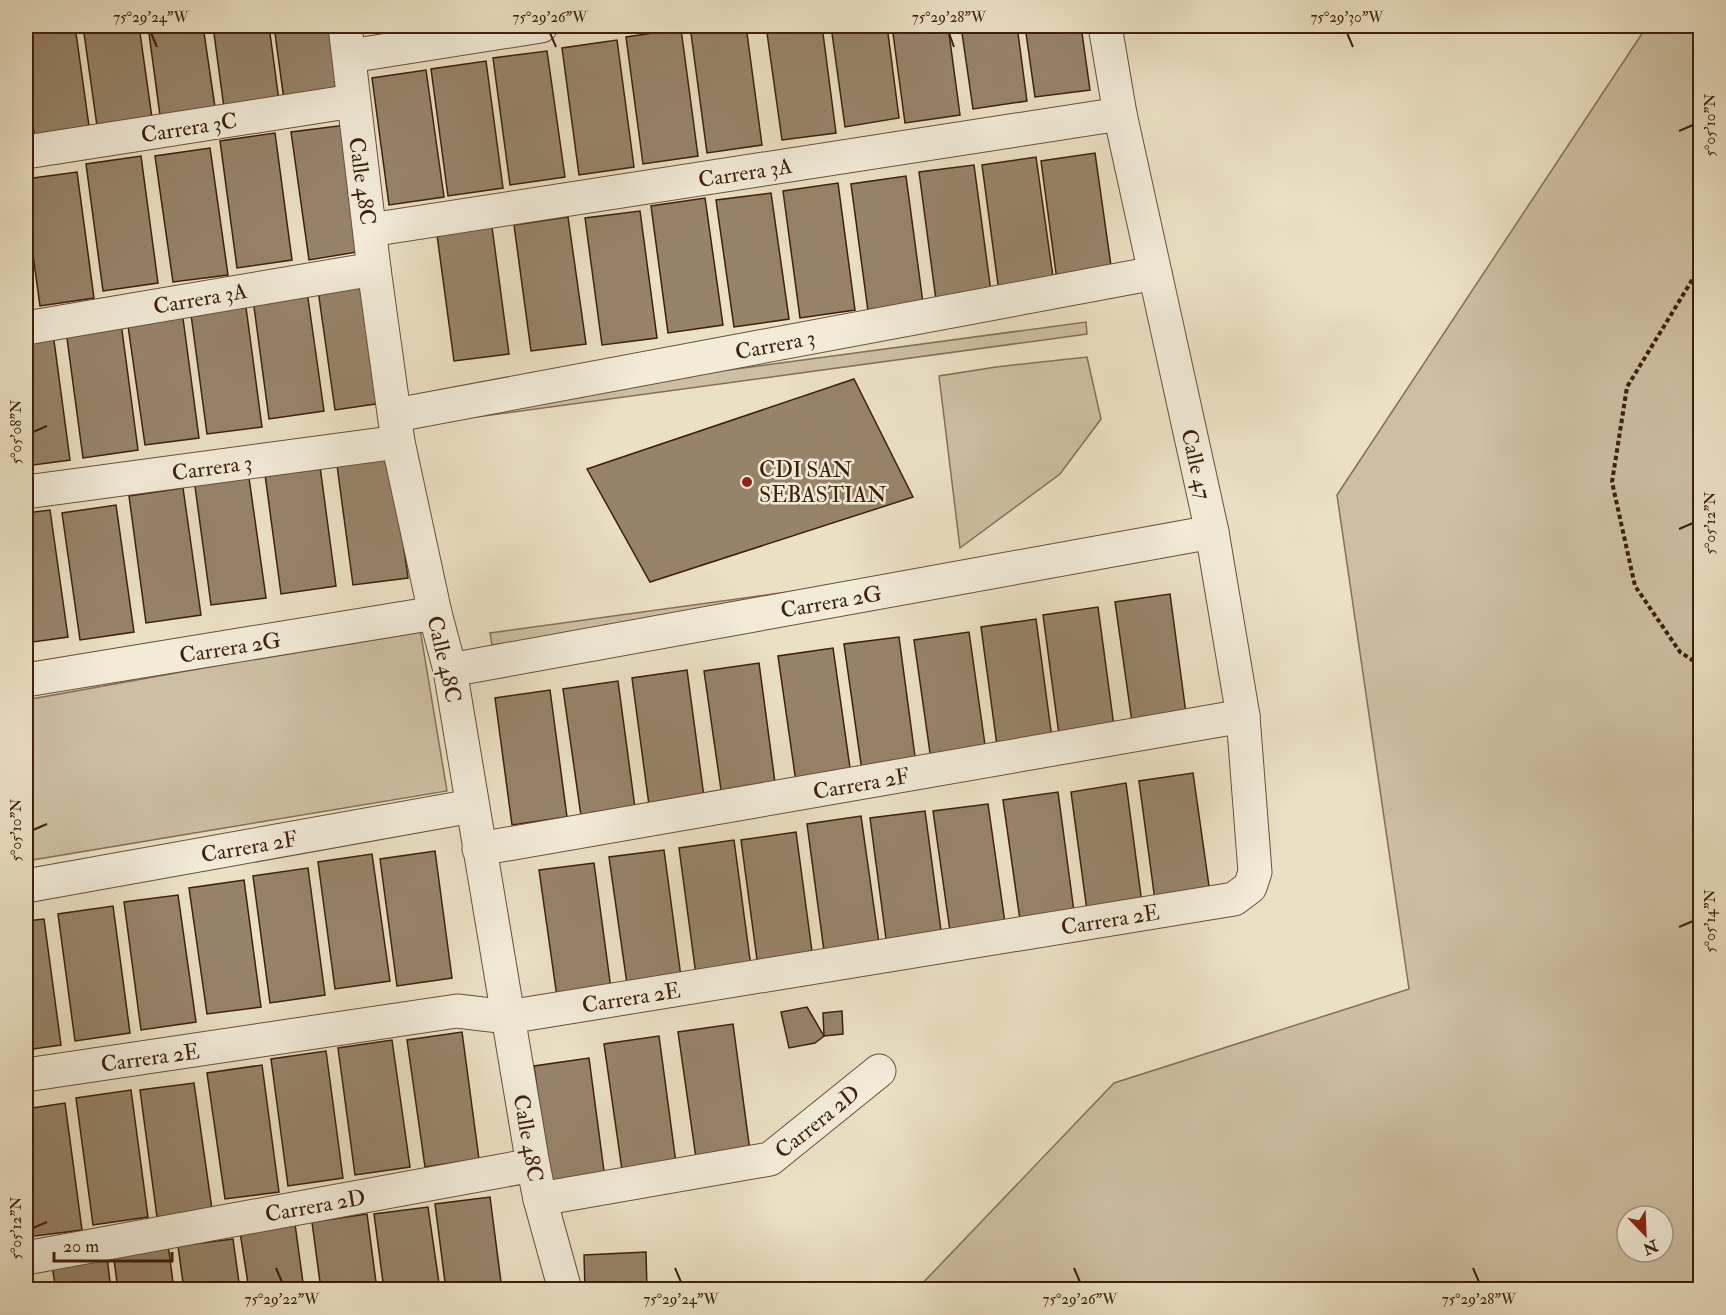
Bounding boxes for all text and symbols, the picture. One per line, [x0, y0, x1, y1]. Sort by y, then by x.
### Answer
text: 75°29'24"W [113, 8, 189, 27]
text: 75°29'26"W [513, 8, 588, 27]
text: 75°29'28"W [912, 8, 987, 27]
text: 75°29'30"W [1310, 8, 1384, 27]
text: 5°05'10"N [1701, 93, 1720, 156]
street label: Carrera 3C [139, 107, 239, 149]
street label: Calle 48C [342, 135, 382, 227]
street label: Carrera 3A [696, 152, 794, 194]
street label: Carrera 3A [151, 277, 249, 321]
street label: Carrera 3 [733, 324, 818, 366]
text: 5°05'08"N [7, 399, 26, 464]
street label: Calle 47 [1174, 426, 1218, 502]
street label: Carrera 3 [170, 448, 254, 487]
place label: CDI SAN SEBASTIAN [759, 456, 887, 509]
marker: CDI SAN SEBASTIAN [740, 475, 754, 489]
text: 5°05'12"N [1701, 491, 1720, 554]
street label: Carrera 2G [778, 579, 884, 625]
street label: Calle 48C [420, 613, 468, 705]
street label: Carrera 2G [178, 626, 283, 670]
street label: Carrera 2F [811, 762, 912, 806]
text: 5°05'10"N [7, 798, 26, 861]
street label: Carrera 2F [199, 825, 300, 869]
text: 5°05'14"N [1701, 889, 1720, 953]
street label: Carrera 2E [1059, 898, 1162, 942]
street label: Carrera 2E [580, 976, 683, 1020]
street label: Carrera 2E [99, 1037, 201, 1079]
street label: Carrera 2D [769, 1079, 866, 1165]
street label: Calle 48C [507, 1092, 549, 1184]
street label: Carrera 2D [263, 1183, 368, 1229]
text: 5°05'12"N [7, 1196, 26, 1259]
north arrow [1615, 1204, 1675, 1264]
scale bar [54, 1225, 172, 1263]
text: N [1639, 1234, 1662, 1259]
text: 20 m [63, 1235, 99, 1258]
text: 75°29'22"W [245, 1290, 320, 1309]
text: 75°29'24"W [643, 1290, 719, 1309]
text: 75°29'26"W [1043, 1290, 1118, 1309]
text: 75°29'28"W [1442, 1290, 1517, 1309]

